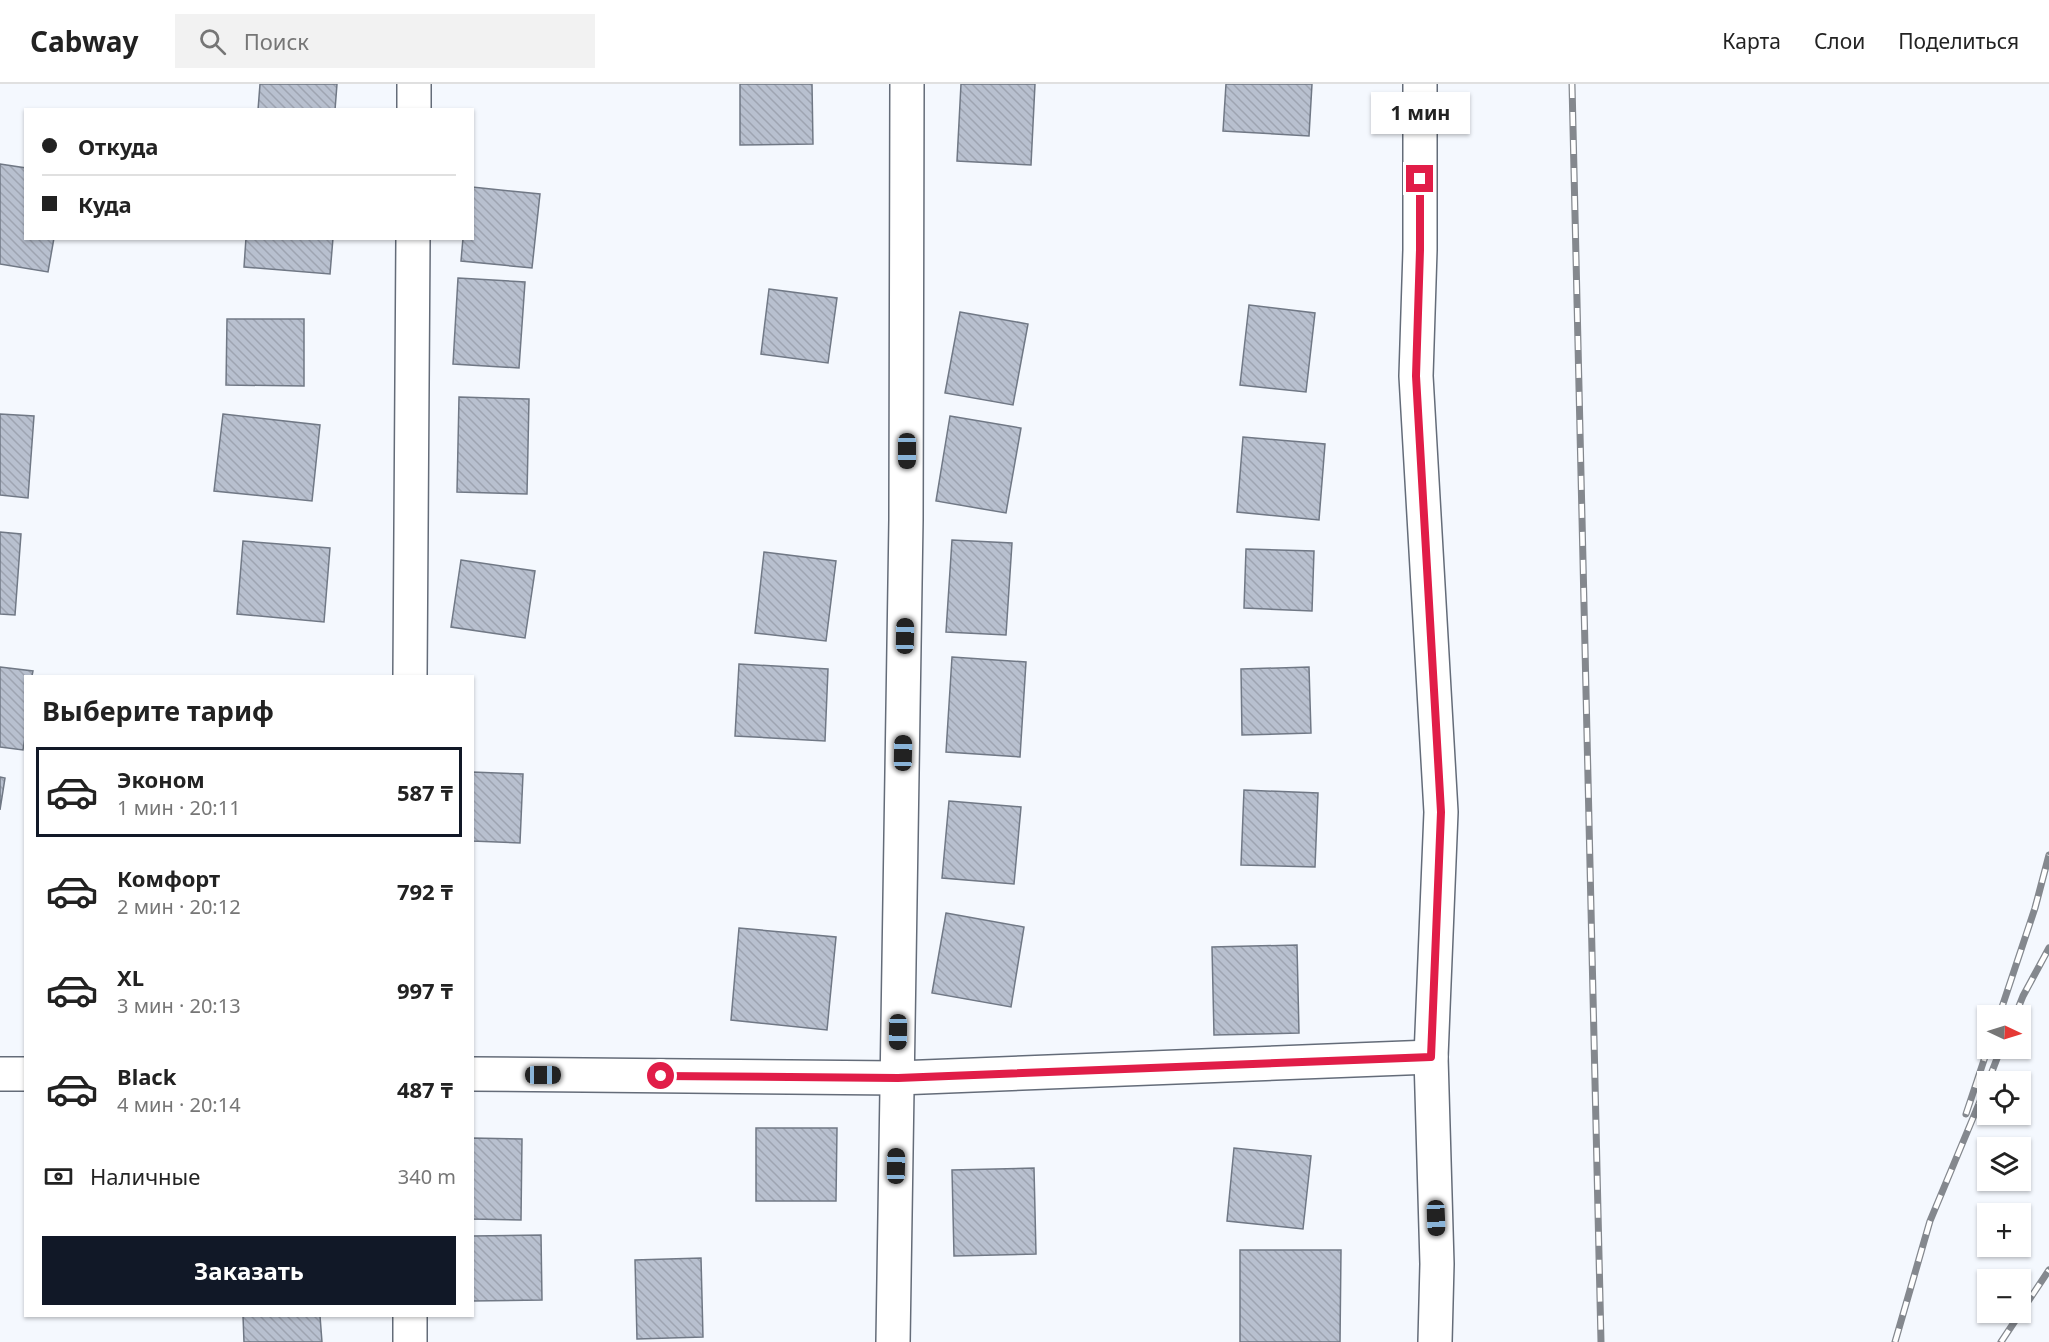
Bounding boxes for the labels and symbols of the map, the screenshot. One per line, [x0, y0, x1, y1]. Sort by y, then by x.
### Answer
callout: 1 мин [1370, 92, 1470, 134]
route end [1406, 165, 1433, 192]
car [898, 433, 916, 469]
car [896, 618, 914, 654]
car [894, 735, 912, 771]
north arrow [1977, 1005, 2031, 1059]
car [889, 1014, 907, 1050]
route start [647, 1062, 674, 1089]
car [525, 1066, 561, 1084]
car [887, 1148, 905, 1184]
car [1426, 1200, 1446, 1236]

